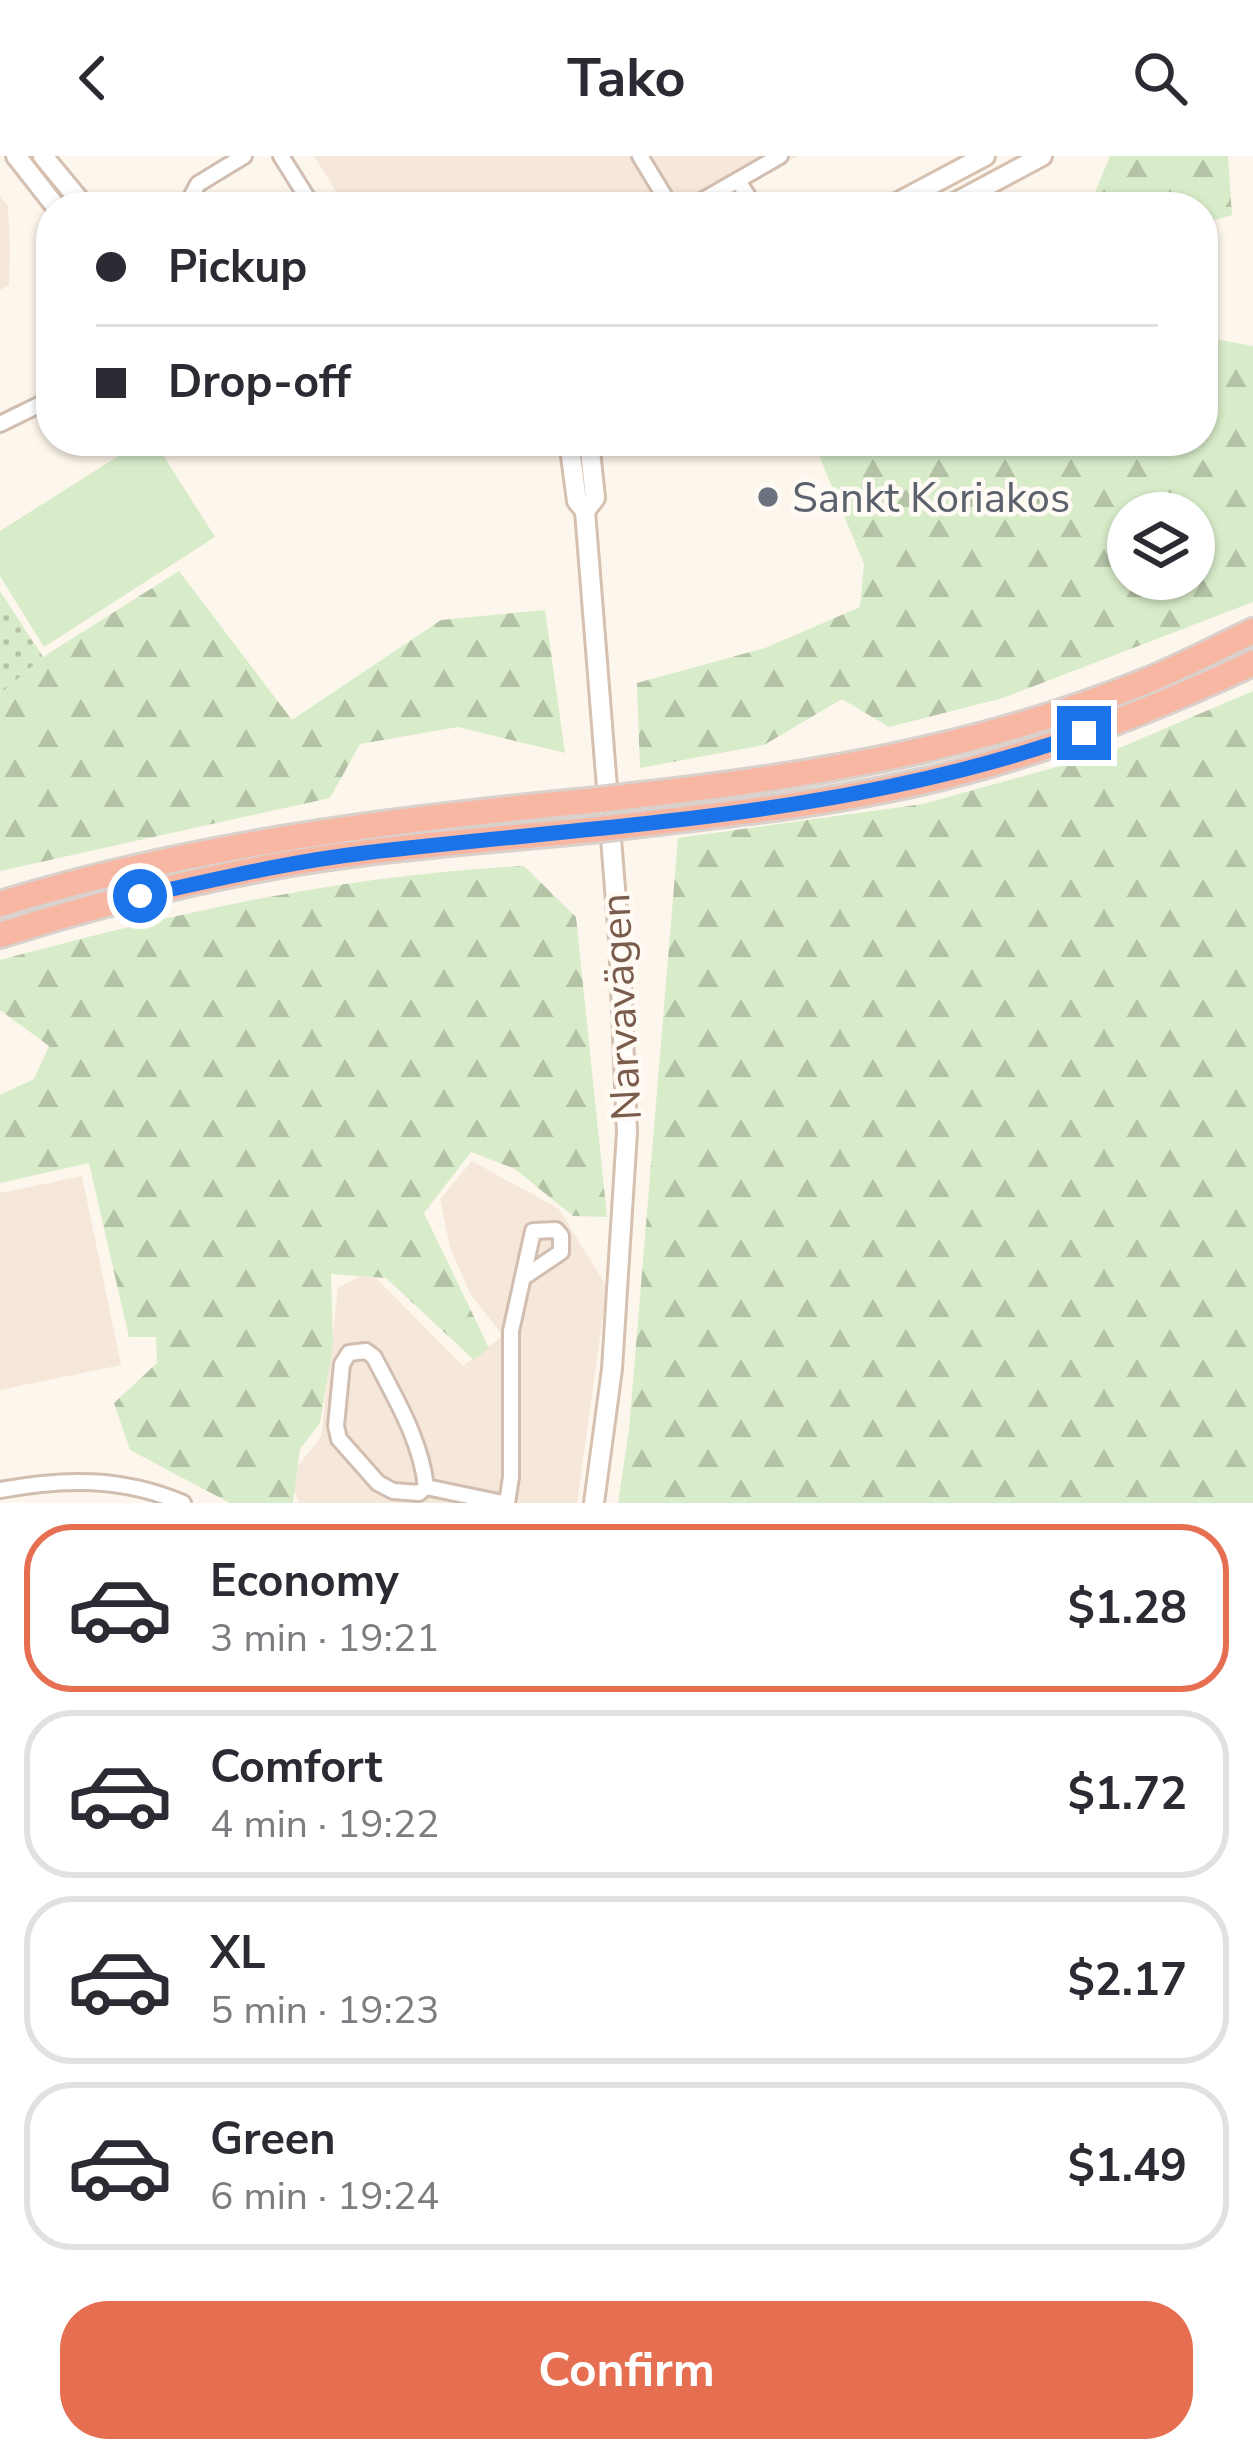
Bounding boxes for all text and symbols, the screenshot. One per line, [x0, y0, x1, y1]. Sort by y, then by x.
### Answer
text: Tako [567, 41, 686, 115]
icon: back [60, 45, 126, 111]
icon: search [1127, 45, 1193, 111]
text: Pickup [168, 237, 307, 298]
text: Drop-off [168, 352, 351, 413]
place label: Sankt Koriakos [792, 470, 1070, 527]
marker: Sankt Koriakos [755, 484, 781, 510]
map controls [1107, 492, 1215, 600]
button: layers [1107, 492, 1215, 600]
route end [1057, 706, 1111, 760]
route start [113, 869, 167, 923]
street label: Narvavägen [587, 892, 656, 1122]
text: Economy [210, 1551, 399, 1612]
icon: car [66, 1554, 174, 1662]
text: $1.28 [1068, 1578, 1187, 1639]
text: 3 min · 19:21 [210, 1612, 439, 1665]
text: Comfort [210, 1737, 382, 1798]
icon: car [66, 1740, 174, 1848]
text: $1.72 [1068, 1764, 1187, 1825]
text: 4 min · 19:22 [210, 1798, 439, 1851]
text: XL [210, 1923, 266, 1984]
icon: car [66, 1926, 174, 2034]
text: $2.17 [1068, 1950, 1187, 2011]
text: 5 min · 19:23 [210, 1984, 439, 2037]
text: Green [210, 2109, 336, 2170]
icon: car [66, 2112, 174, 2220]
text: $1.49 [1068, 2136, 1187, 2197]
text: 6 min · 19:24 [210, 2170, 439, 2223]
button: Confirm [60, 2301, 1193, 2439]

